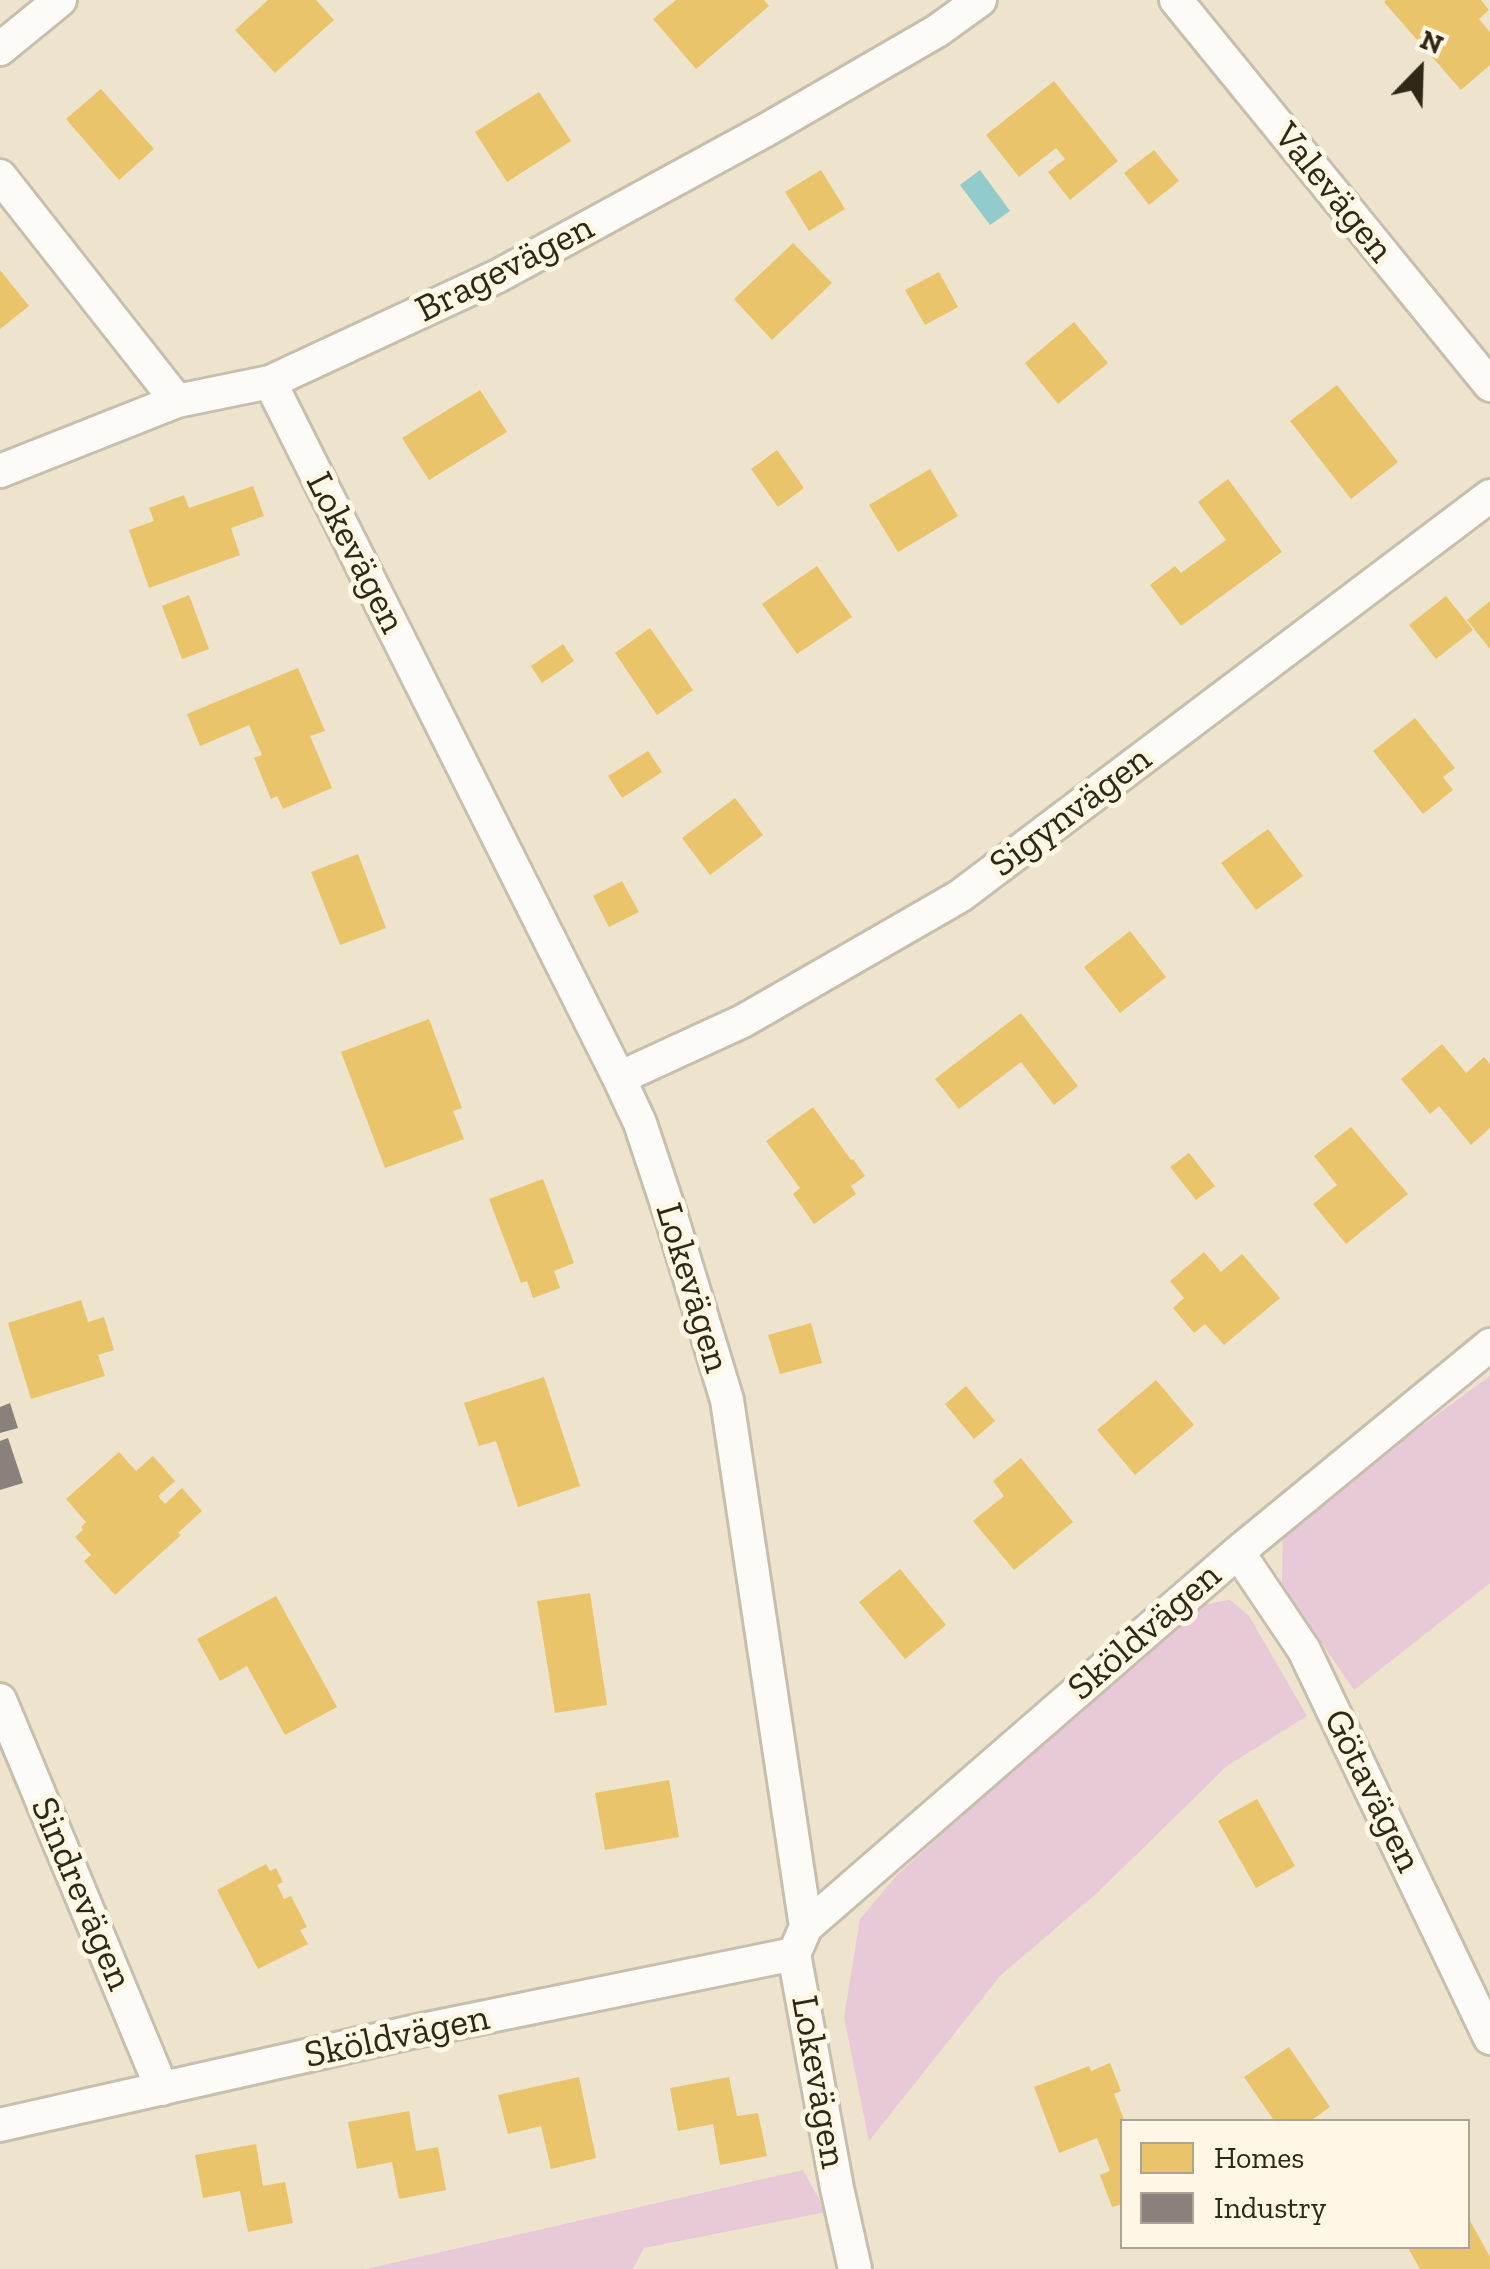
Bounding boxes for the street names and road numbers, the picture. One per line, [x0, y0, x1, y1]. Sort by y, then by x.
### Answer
street label: Valevägen [1263, 114, 1403, 272]
street label: Bragevägen [408, 205, 602, 333]
street label: Lokevägen [295, 465, 415, 641]
street label: Sigynvägen [981, 737, 1161, 887]
street label: Lokevägen [645, 1198, 739, 1378]
street label: Sköldvägen [1059, 1553, 1231, 1711]
street label: Götavägen [1313, 1702, 1431, 1880]
street label: Sindrevägen [20, 1791, 142, 1997]
street label: Lokevägen [780, 1992, 856, 2172]
street label: Sköldvägen [301, 1995, 493, 2079]

